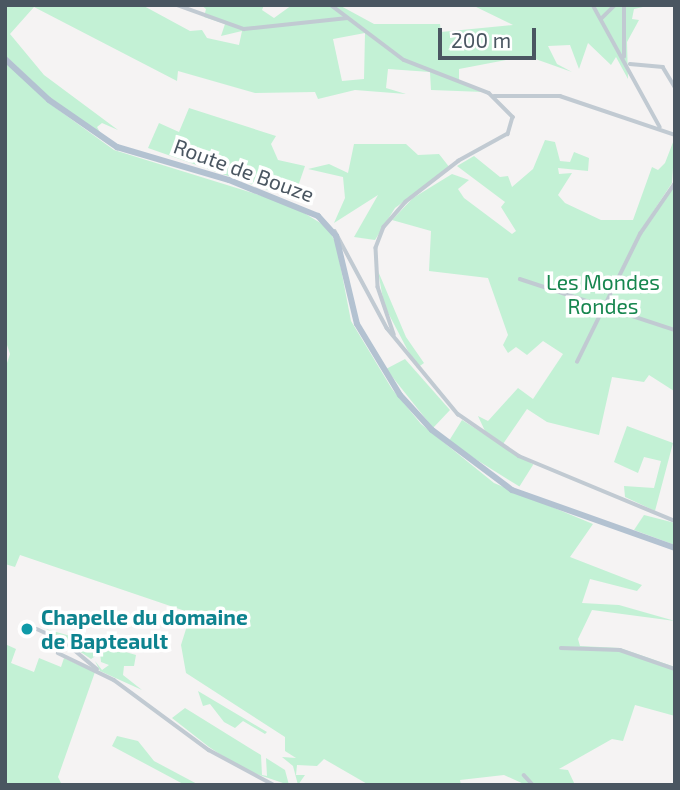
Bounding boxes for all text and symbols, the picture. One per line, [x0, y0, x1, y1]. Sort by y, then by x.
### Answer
scale bar [442, 14, 540, 58]
text: 200 m [451, 27, 511, 52]
street label: Route de Bouze [170, 133, 318, 207]
park label: Les Mondes Rondes [546, 269, 660, 319]
place label: Chapelle du domaine de Bapteault [41, 604, 248, 654]
marker: Chapelle du domaine de Bapteault [19, 621, 35, 637]

